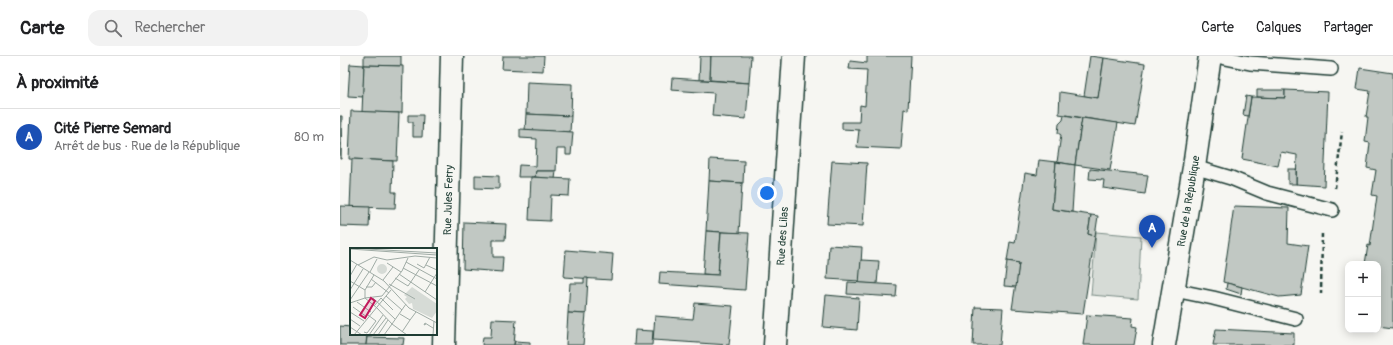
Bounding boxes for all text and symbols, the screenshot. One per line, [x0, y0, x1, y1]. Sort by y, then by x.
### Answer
search box [88, 10, 368, 46]
text: Carte [20, 16, 64, 40]
icon: search [102, 17, 124, 39]
text: Rechercher [134, 18, 205, 37]
text: Carte [1201, 19, 1234, 36]
text: Calques [1256, 19, 1301, 36]
text: Partager [1323, 19, 1373, 36]
text: À proximité [16, 72, 99, 93]
text: Cité Pierre Semard [54, 119, 171, 138]
text: A [25, 129, 33, 145]
text: 80 m [294, 129, 324, 145]
text: Arrêt de bus · Rue de la République [54, 138, 240, 154]
street label: Rue de la République [1175, 154, 1203, 248]
street label: Rue Jules Ferry [441, 164, 456, 235]
your location [757, 183, 777, 203]
street label: Rue des Lilas [774, 206, 791, 266]
pin: A [1139, 215, 1165, 248]
inset map [350, 248, 437, 335]
map controls [1345, 261, 1381, 333]
button: + [1345, 261, 1381, 297]
button: − [1345, 297, 1381, 333]

